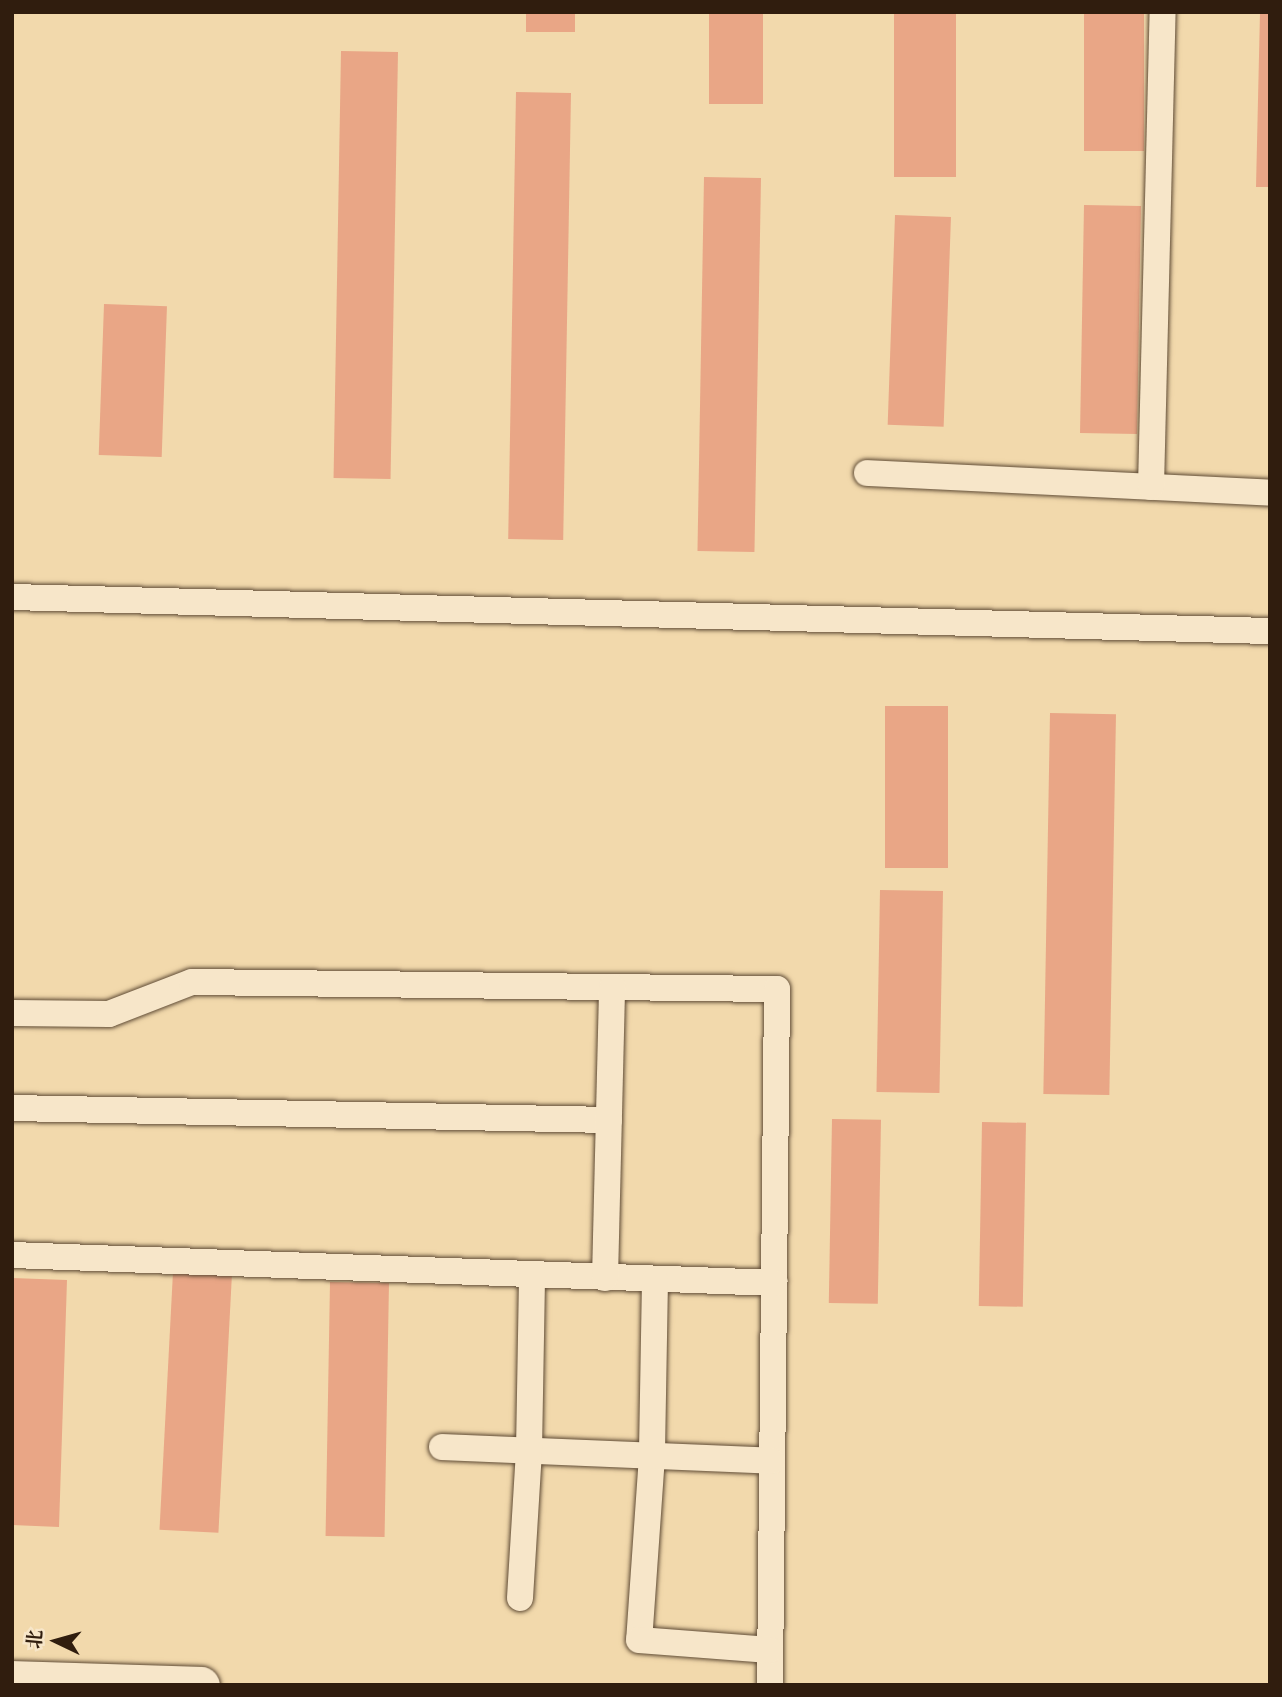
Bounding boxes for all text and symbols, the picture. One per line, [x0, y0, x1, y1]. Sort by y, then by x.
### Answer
north arrow [21, 1606, 91, 1676]
text: 北 [21, 1629, 49, 1650]

